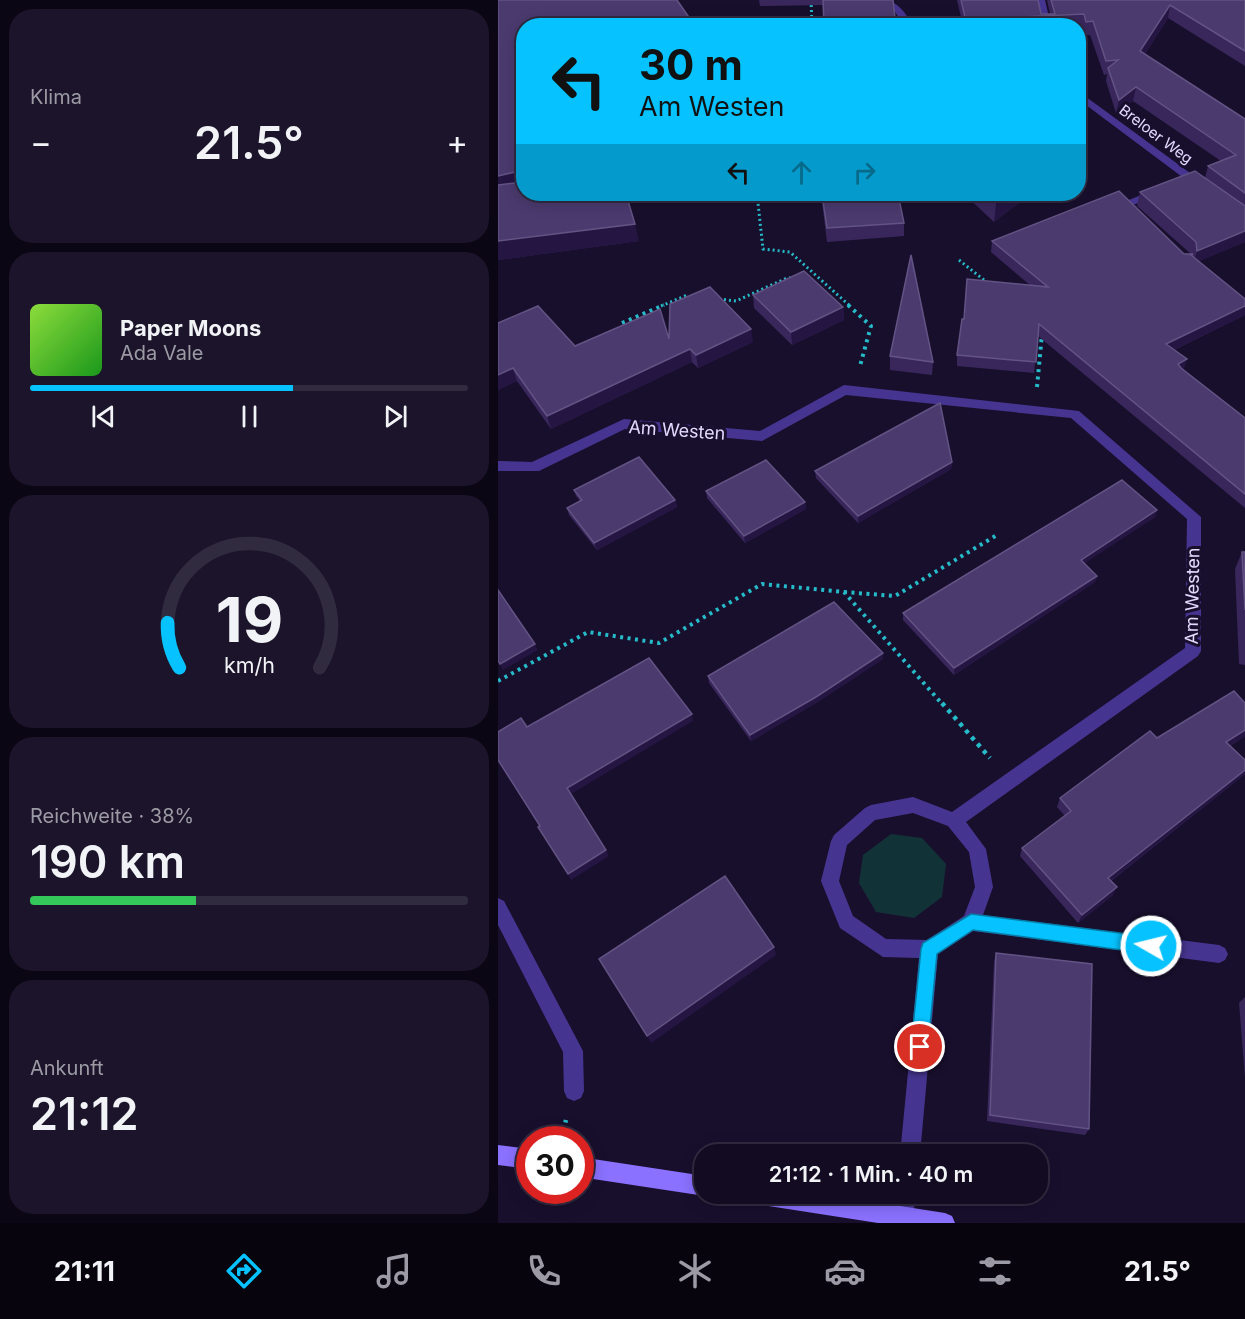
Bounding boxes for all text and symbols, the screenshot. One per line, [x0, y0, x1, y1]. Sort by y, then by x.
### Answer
text: 30 m [639, 39, 743, 90]
icon: left [540, 42, 618, 120]
text: Klima [30, 85, 82, 109]
text: Am Westen [639, 90, 784, 123]
street label: Breloer Weg [1115, 100, 1197, 168]
text: 21.5° [194, 115, 304, 170]
text: − [30, 122, 52, 162]
text: + [446, 122, 468, 162]
icon: left [722, 156, 755, 189]
icon: ahead [785, 156, 818, 189]
icon: right [848, 156, 881, 189]
text: Paper Moons [120, 315, 261, 341]
text: Ada Vale [120, 341, 203, 365]
icon: previous [87, 400, 120, 433]
icon: pause [233, 400, 266, 433]
icon: next [379, 400, 412, 433]
street label: Am Westen [628, 416, 726, 444]
street label: Am Westen [1181, 547, 1203, 645]
text: 19 [215, 583, 283, 658]
text: km/h [224, 653, 274, 679]
text: Reichweite · 38% [30, 804, 194, 828]
text: 190 km [30, 834, 185, 889]
position arrow [1119, 914, 1183, 978]
pin [894, 1021, 945, 1072]
icon: arrive [903, 1030, 936, 1063]
text: Ankunft [30, 1056, 104, 1080]
text: 21:12 [30, 1086, 138, 1141]
speed limit sign: 30 [516, 1126, 594, 1204]
text: 21:12 · 1 Min. · 40 m [769, 1161, 973, 1187]
icon: directions [223, 1250, 265, 1292]
icon: music [373, 1250, 415, 1292]
icon: phone [523, 1250, 565, 1292]
icon: climate [674, 1250, 716, 1292]
icon: car [824, 1250, 866, 1292]
icon: filters [974, 1250, 1016, 1292]
text: 21:11 [54, 1255, 115, 1288]
text: 21.5° [1124, 1255, 1191, 1288]

